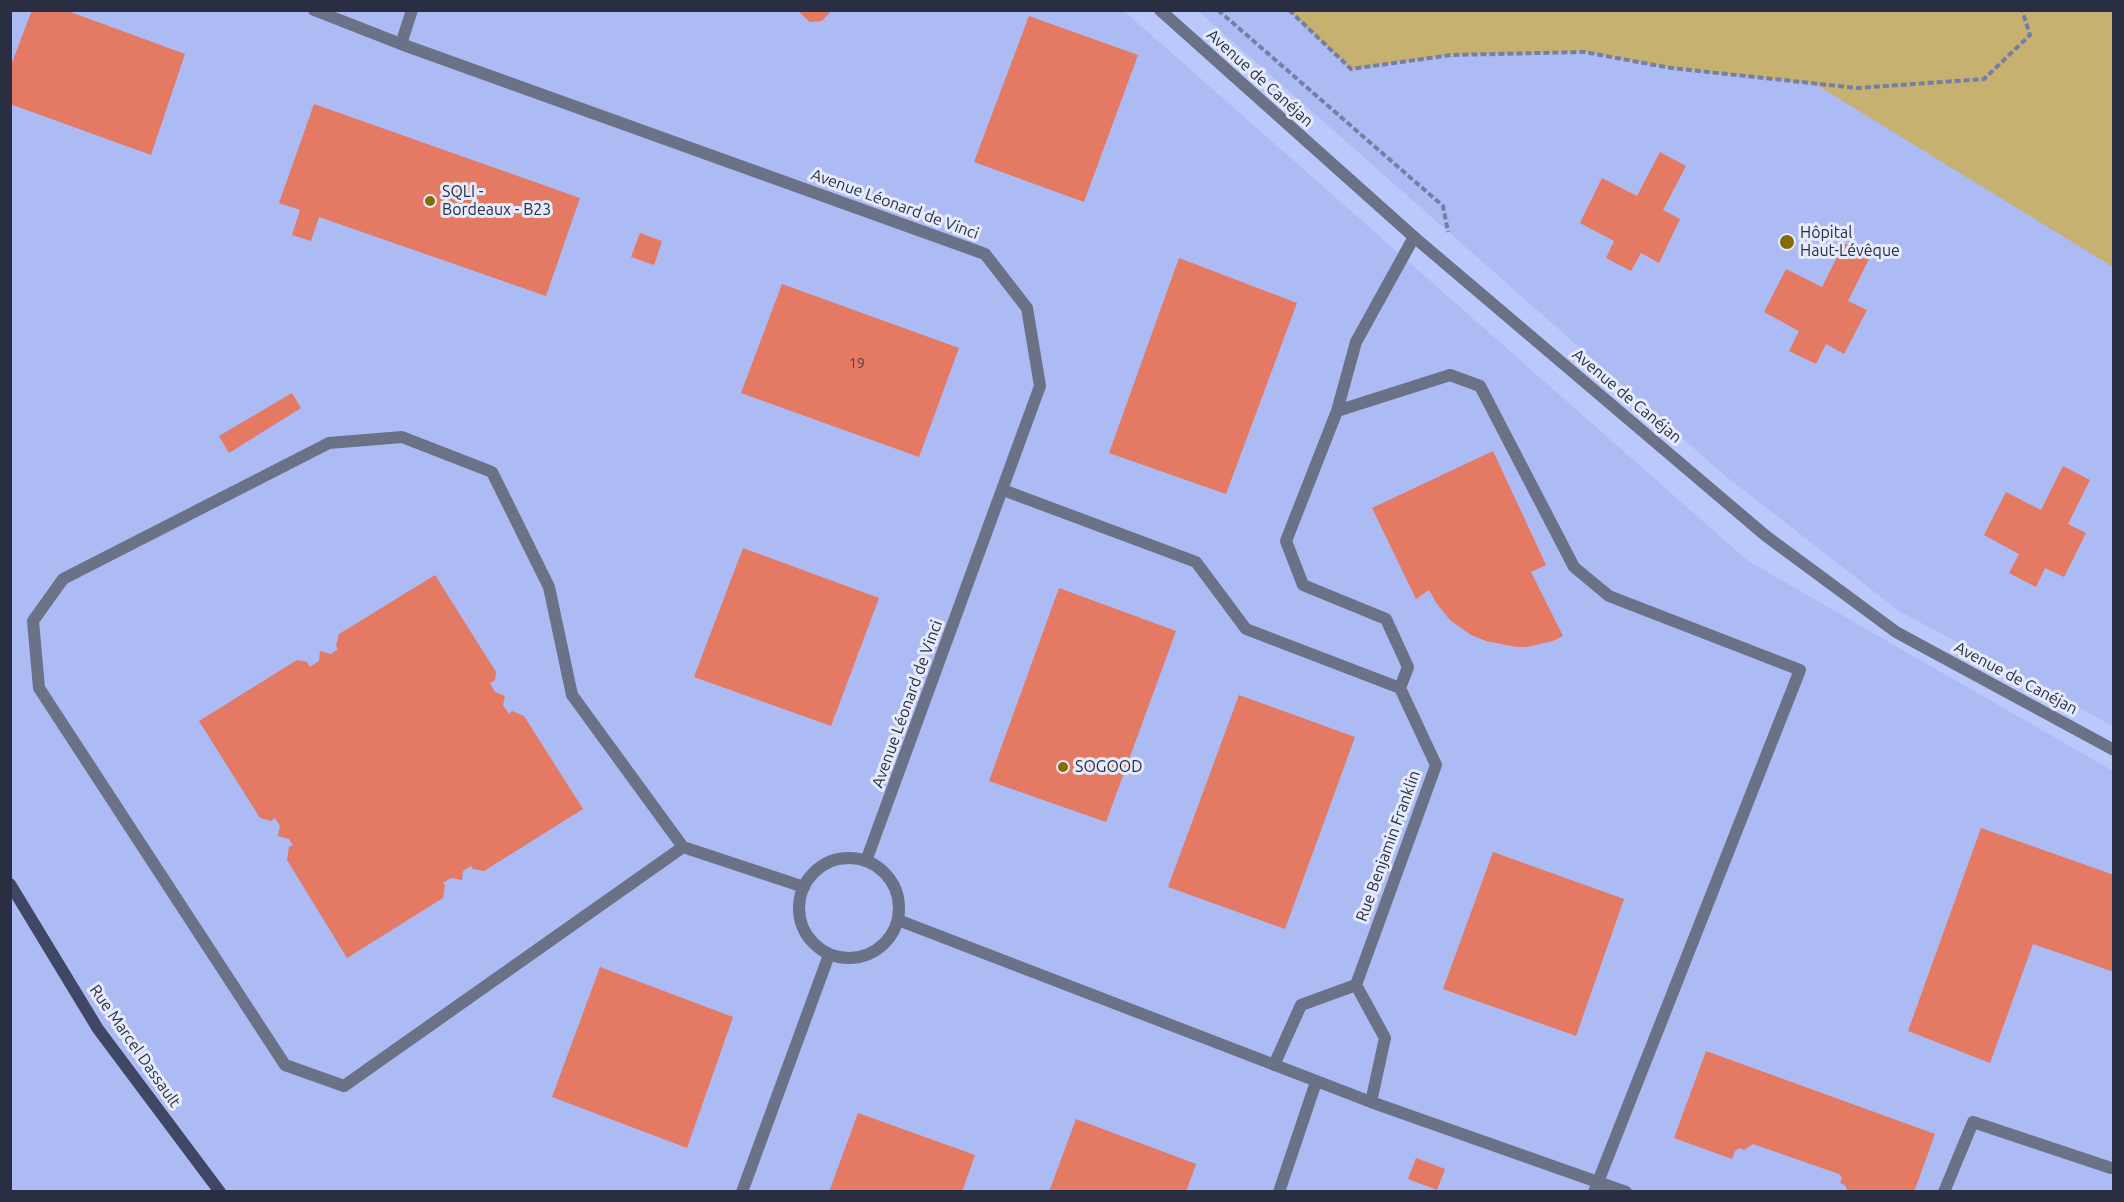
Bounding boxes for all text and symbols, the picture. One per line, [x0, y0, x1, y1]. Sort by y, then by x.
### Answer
street label: Avenue de Canéjan [1203, 25, 1317, 131]
street label: Avenue Léonard de Vinci [808, 165, 982, 243]
place label: SQLI - Bordeaux - B23 [442, 182, 551, 220]
marker: SQLI - Bordeaux - B23 [423, 194, 437, 208]
place label: Hôpital Haut-Lévêque [1800, 223, 1900, 261]
marker: Hôpital Haut-Lévêque [1778, 233, 1796, 251]
street label: Avenue de Canéjan [1568, 345, 1686, 447]
house number: 19 [849, 355, 865, 371]
street label: Avenue Léonard de Vinci [868, 617, 946, 791]
street label: Avenue de Canéjan [1951, 637, 2081, 719]
place label: SOGOOD [1075, 757, 1143, 777]
marker: SOGOOD [1056, 760, 1070, 774]
street label: Rue Benjamin Franklin [1352, 768, 1424, 924]
street label: Rue Marcel Dassault [86, 981, 184, 1111]

